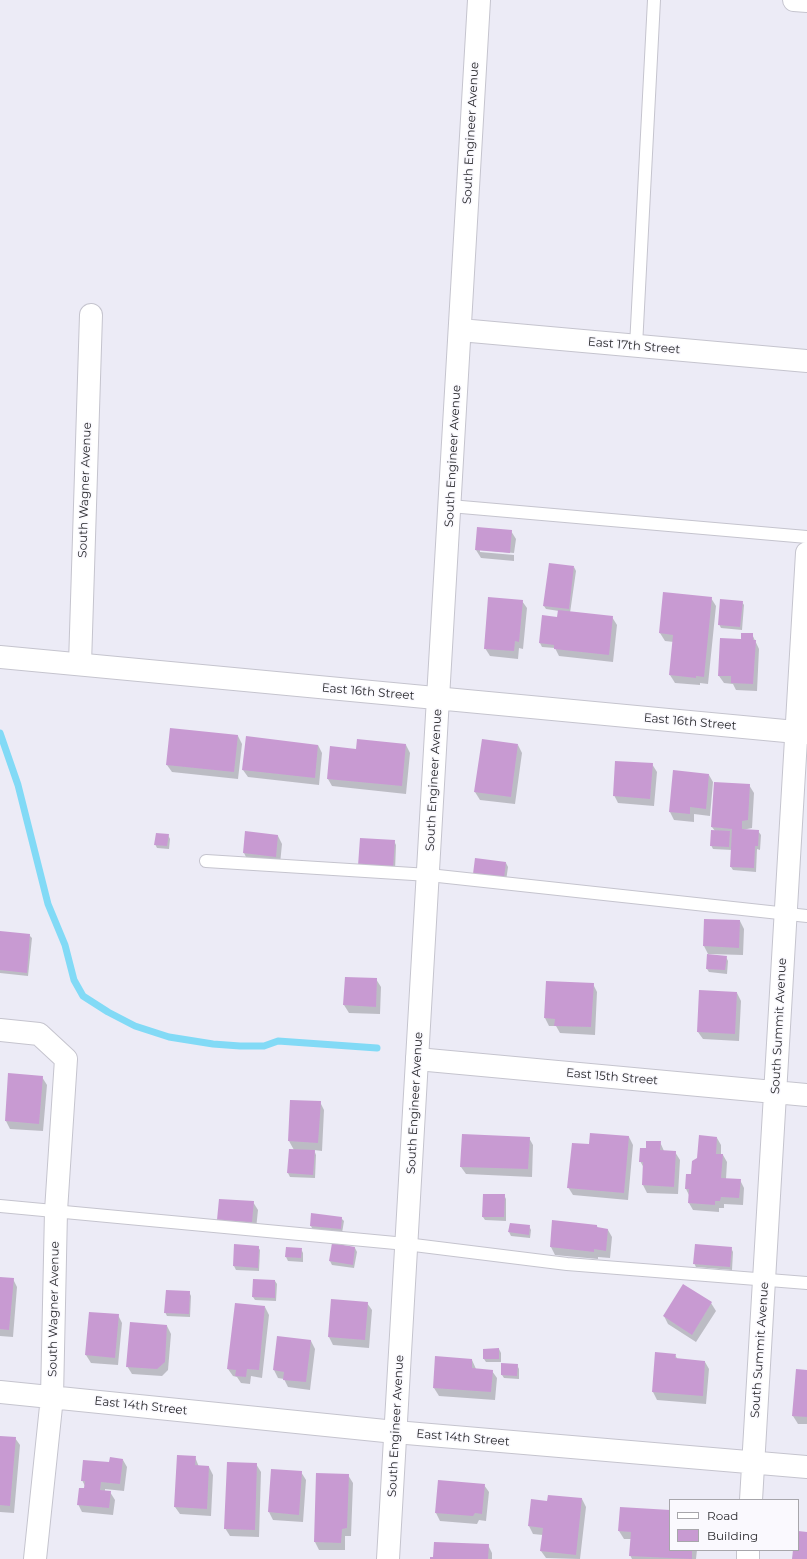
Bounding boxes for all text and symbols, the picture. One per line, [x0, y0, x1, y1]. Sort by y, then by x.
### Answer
street label: South Engineer Avenue [460, 61, 482, 205]
street label: East 17th Street [587, 335, 681, 357]
street label: South Engineer Avenue [442, 384, 464, 528]
street label: South Wagner Avenue [75, 422, 95, 558]
street label: East 16th Street [321, 681, 415, 703]
street label: South Engineer Avenue [423, 708, 445, 852]
street label: East 16th Street [643, 711, 737, 733]
street label: South Summit Avenue [768, 958, 790, 1094]
street label: South Engineer Avenue [404, 1031, 426, 1175]
street label: East 15th Street [565, 1066, 659, 1088]
street label: South Wagner Avenue [46, 1241, 62, 1377]
street label: South Summit Avenue [748, 1281, 772, 1419]
street label: South Engineer Avenue [385, 1354, 407, 1498]
street label: East 14th Street [94, 1394, 188, 1418]
street label: East 14th Street [416, 1427, 510, 1449]
legend [669, 1499, 799, 1551]
text: Road [707, 1508, 738, 1523]
text: Building [707, 1528, 758, 1543]

